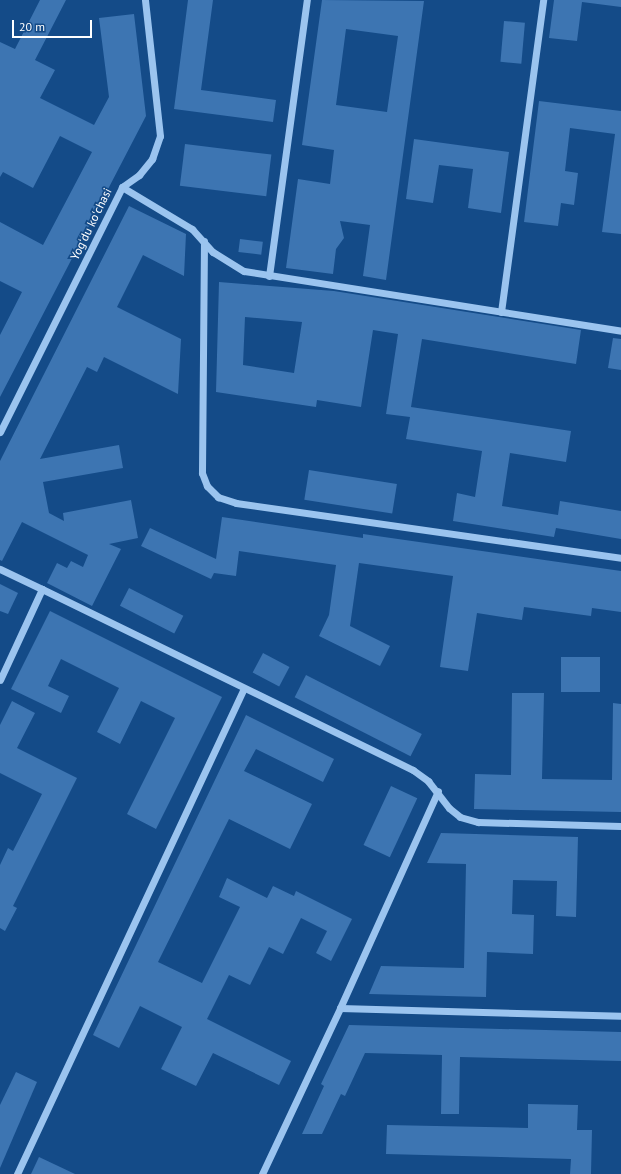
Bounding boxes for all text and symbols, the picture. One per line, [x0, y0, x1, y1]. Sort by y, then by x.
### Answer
scale bar [14, 12, 94, 38]
text: 20 m [19, 19, 45, 34]
street label: Yogʻdu koʻchasi [67, 186, 115, 262]

